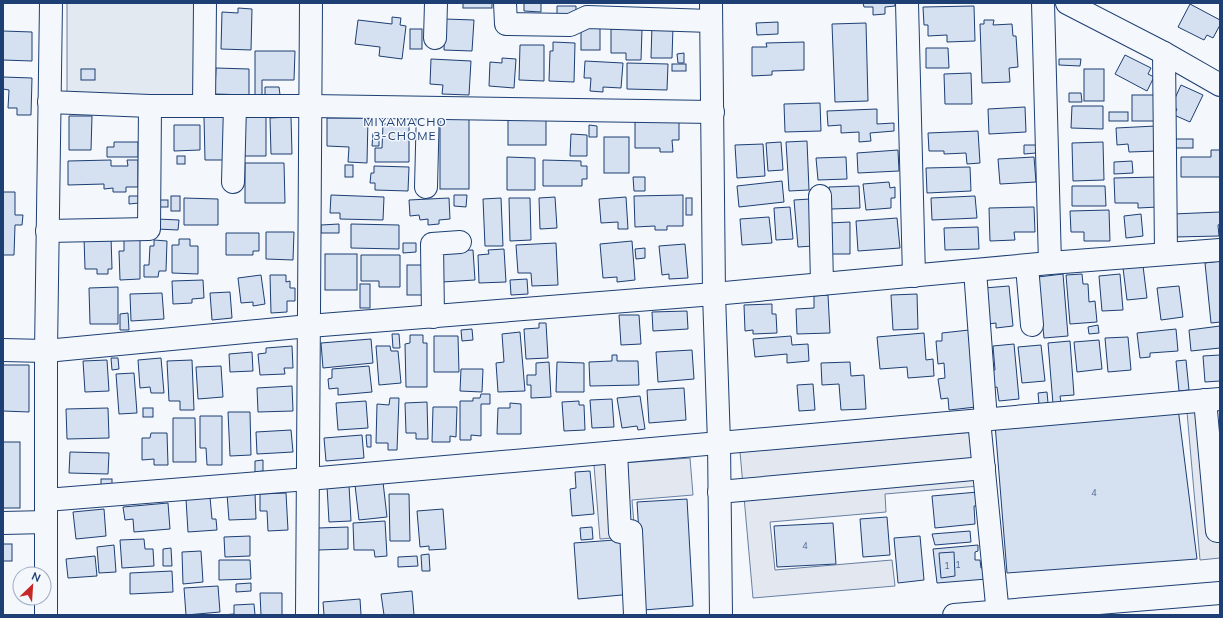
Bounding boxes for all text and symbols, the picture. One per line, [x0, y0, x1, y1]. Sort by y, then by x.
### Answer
district label: MIYAMACHO 3-CHOME [363, 114, 447, 143]
house number: 4 [1091, 487, 1097, 498]
house number: 4 [802, 540, 808, 551]
house number: 1 [955, 559, 961, 570]
house number: 1 [944, 560, 950, 571]
north arrow [12, 566, 52, 606]
text: N [30, 569, 43, 585]

